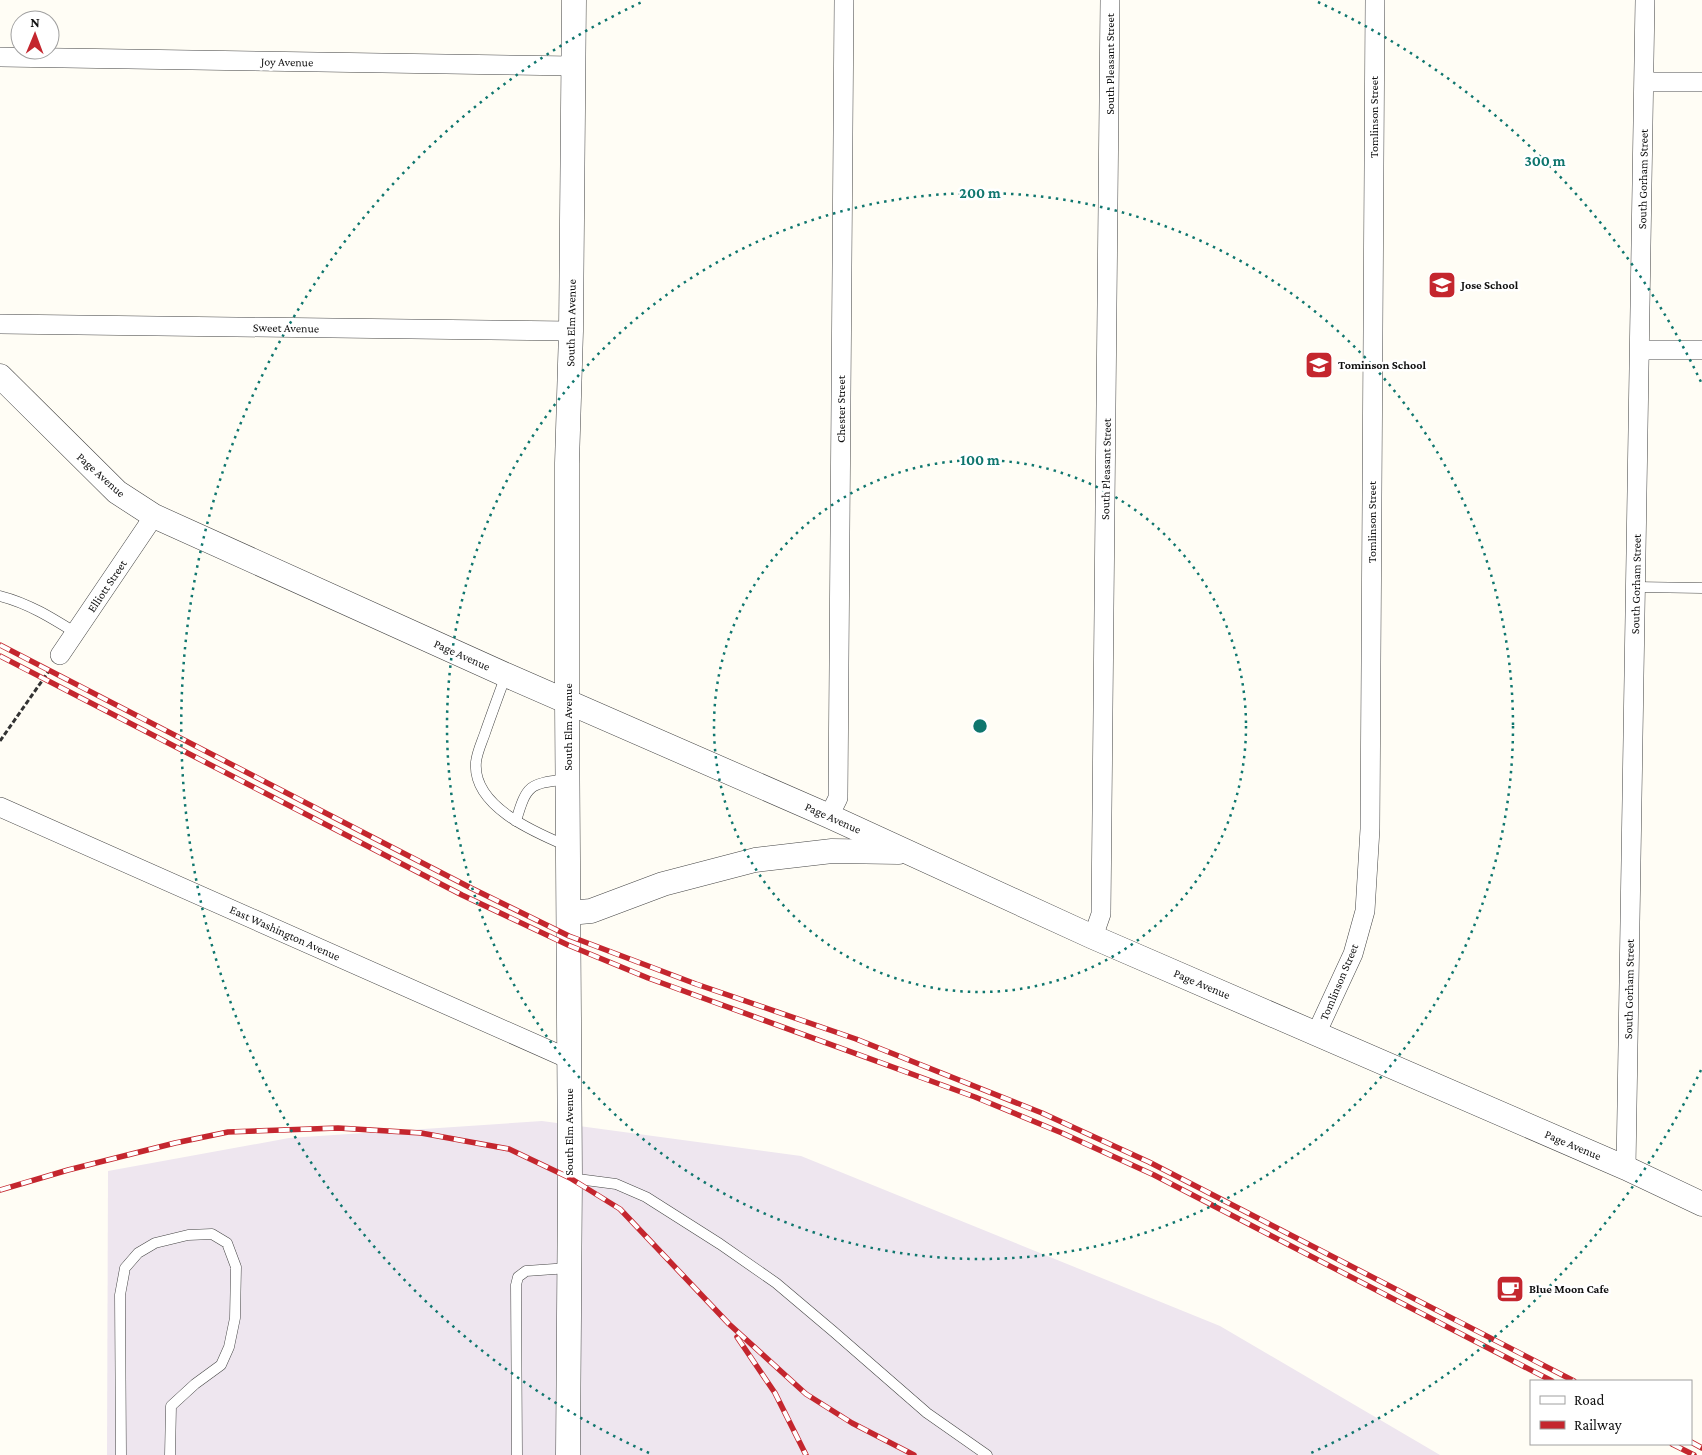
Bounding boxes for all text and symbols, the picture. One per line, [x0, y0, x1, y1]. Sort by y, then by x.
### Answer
north arrow [10, 10, 60, 60]
street label: South Pleasant Street [1103, 12, 1117, 115]
text: N [30, 14, 41, 30]
street label: Joy Avenue [260, 55, 313, 69]
street label: Tomlinson Street [1367, 75, 1381, 158]
street label: South Gorham Street [1635, 128, 1651, 229]
text: 300 m [1524, 153, 1566, 169]
text: 200 m [959, 185, 1001, 201]
school or university icon: Jose School [1427, 270, 1457, 300]
place label: Jose School [1459, 278, 1519, 292]
street label: South Elm Avenue [563, 279, 579, 367]
street label: Sweet Avenue [253, 320, 319, 336]
school or university icon: Tominson School [1304, 350, 1334, 380]
place label: Tominson School [1338, 358, 1427, 372]
street label: Chester Street [834, 374, 848, 443]
street label: South Pleasant Street [1098, 417, 1114, 520]
street label: Page Avenue [74, 450, 128, 500]
text: 100 m [960, 452, 1000, 468]
street label: Tomlinson Street [1365, 480, 1379, 563]
street label: South Gorham Street [1628, 533, 1644, 634]
street label: Elliott Street [84, 556, 130, 615]
street label: Page Avenue [432, 636, 492, 674]
street label: South Elm Avenue [561, 683, 575, 771]
centre of rings [971, 717, 989, 735]
street label: Page Avenue [803, 799, 863, 837]
street label: East Washington Avenue [228, 902, 342, 964]
street label: South Gorham Street [1621, 938, 1637, 1039]
street label: Tomlinson Street [1317, 941, 1362, 1022]
street label: Page Avenue [1172, 966, 1232, 1002]
street label: South Elm Avenue [562, 1088, 576, 1176]
street label: Page Avenue [1543, 1127, 1603, 1163]
cafe icon: Blue Moon Cafe [1495, 1274, 1525, 1304]
place label: Blue Moon Cafe [1529, 1282, 1609, 1296]
legend [1530, 1380, 1692, 1445]
text: Road [1574, 1392, 1605, 1408]
text: Railway [1574, 1417, 1622, 1434]

